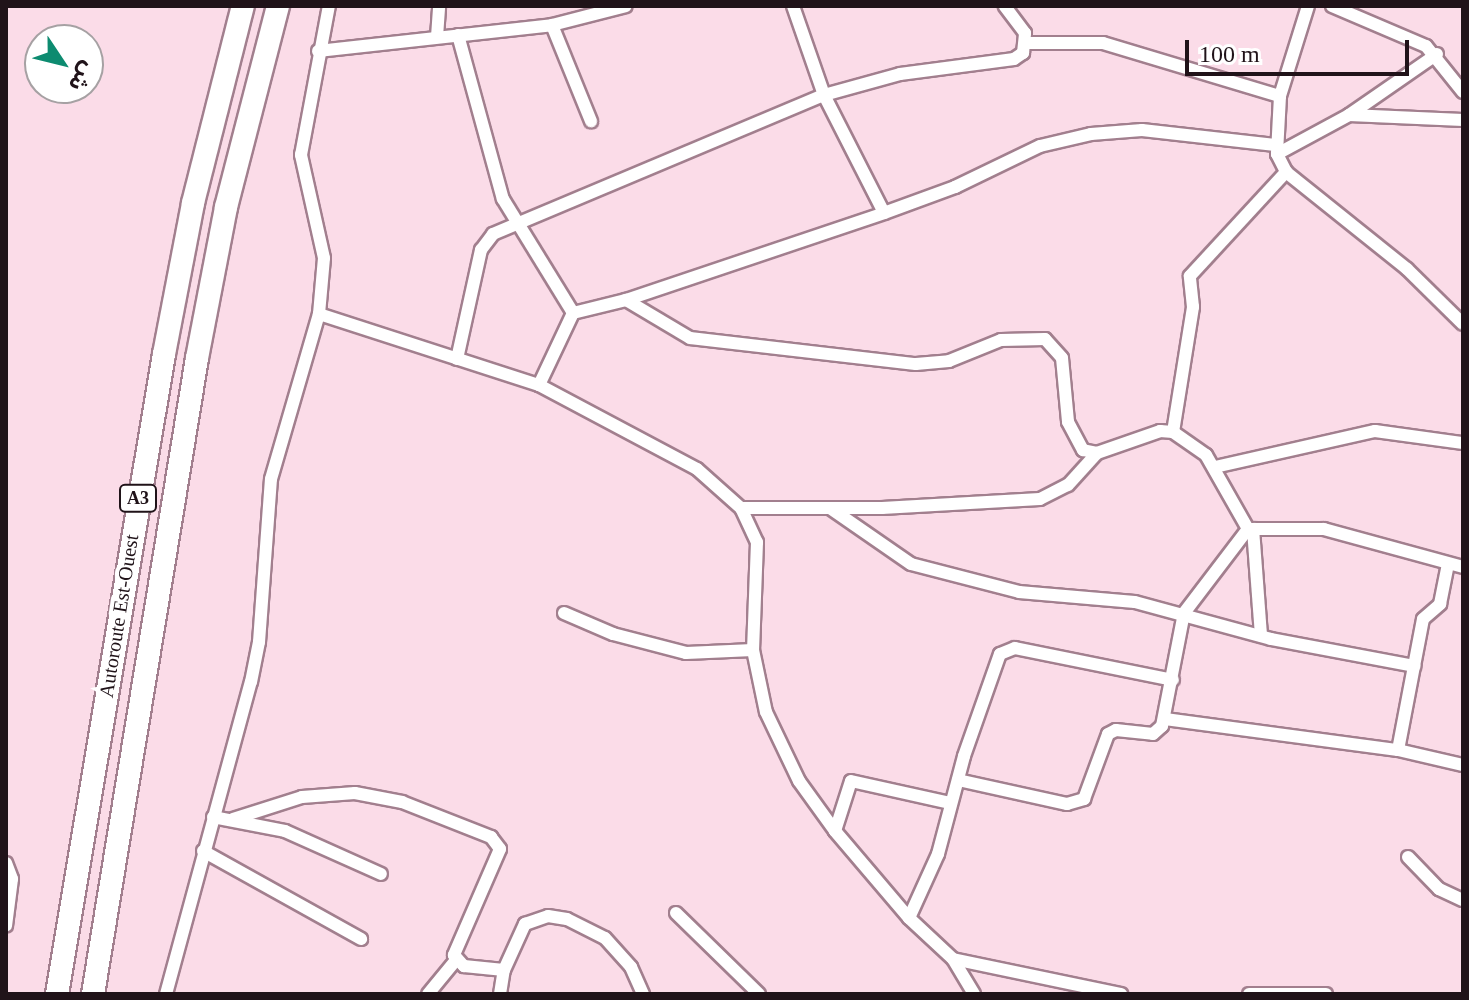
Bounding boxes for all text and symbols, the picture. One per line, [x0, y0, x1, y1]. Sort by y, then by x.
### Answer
north arrow [24, 24, 104, 104]
scale bar [1189, 24, 1413, 74]
text: 100 m [1199, 41, 1260, 67]
text: ش [64, 57, 101, 96]
road number: A3 [118, 484, 158, 512]
street label: Autoroute Est-Ouest [94, 533, 144, 699]

